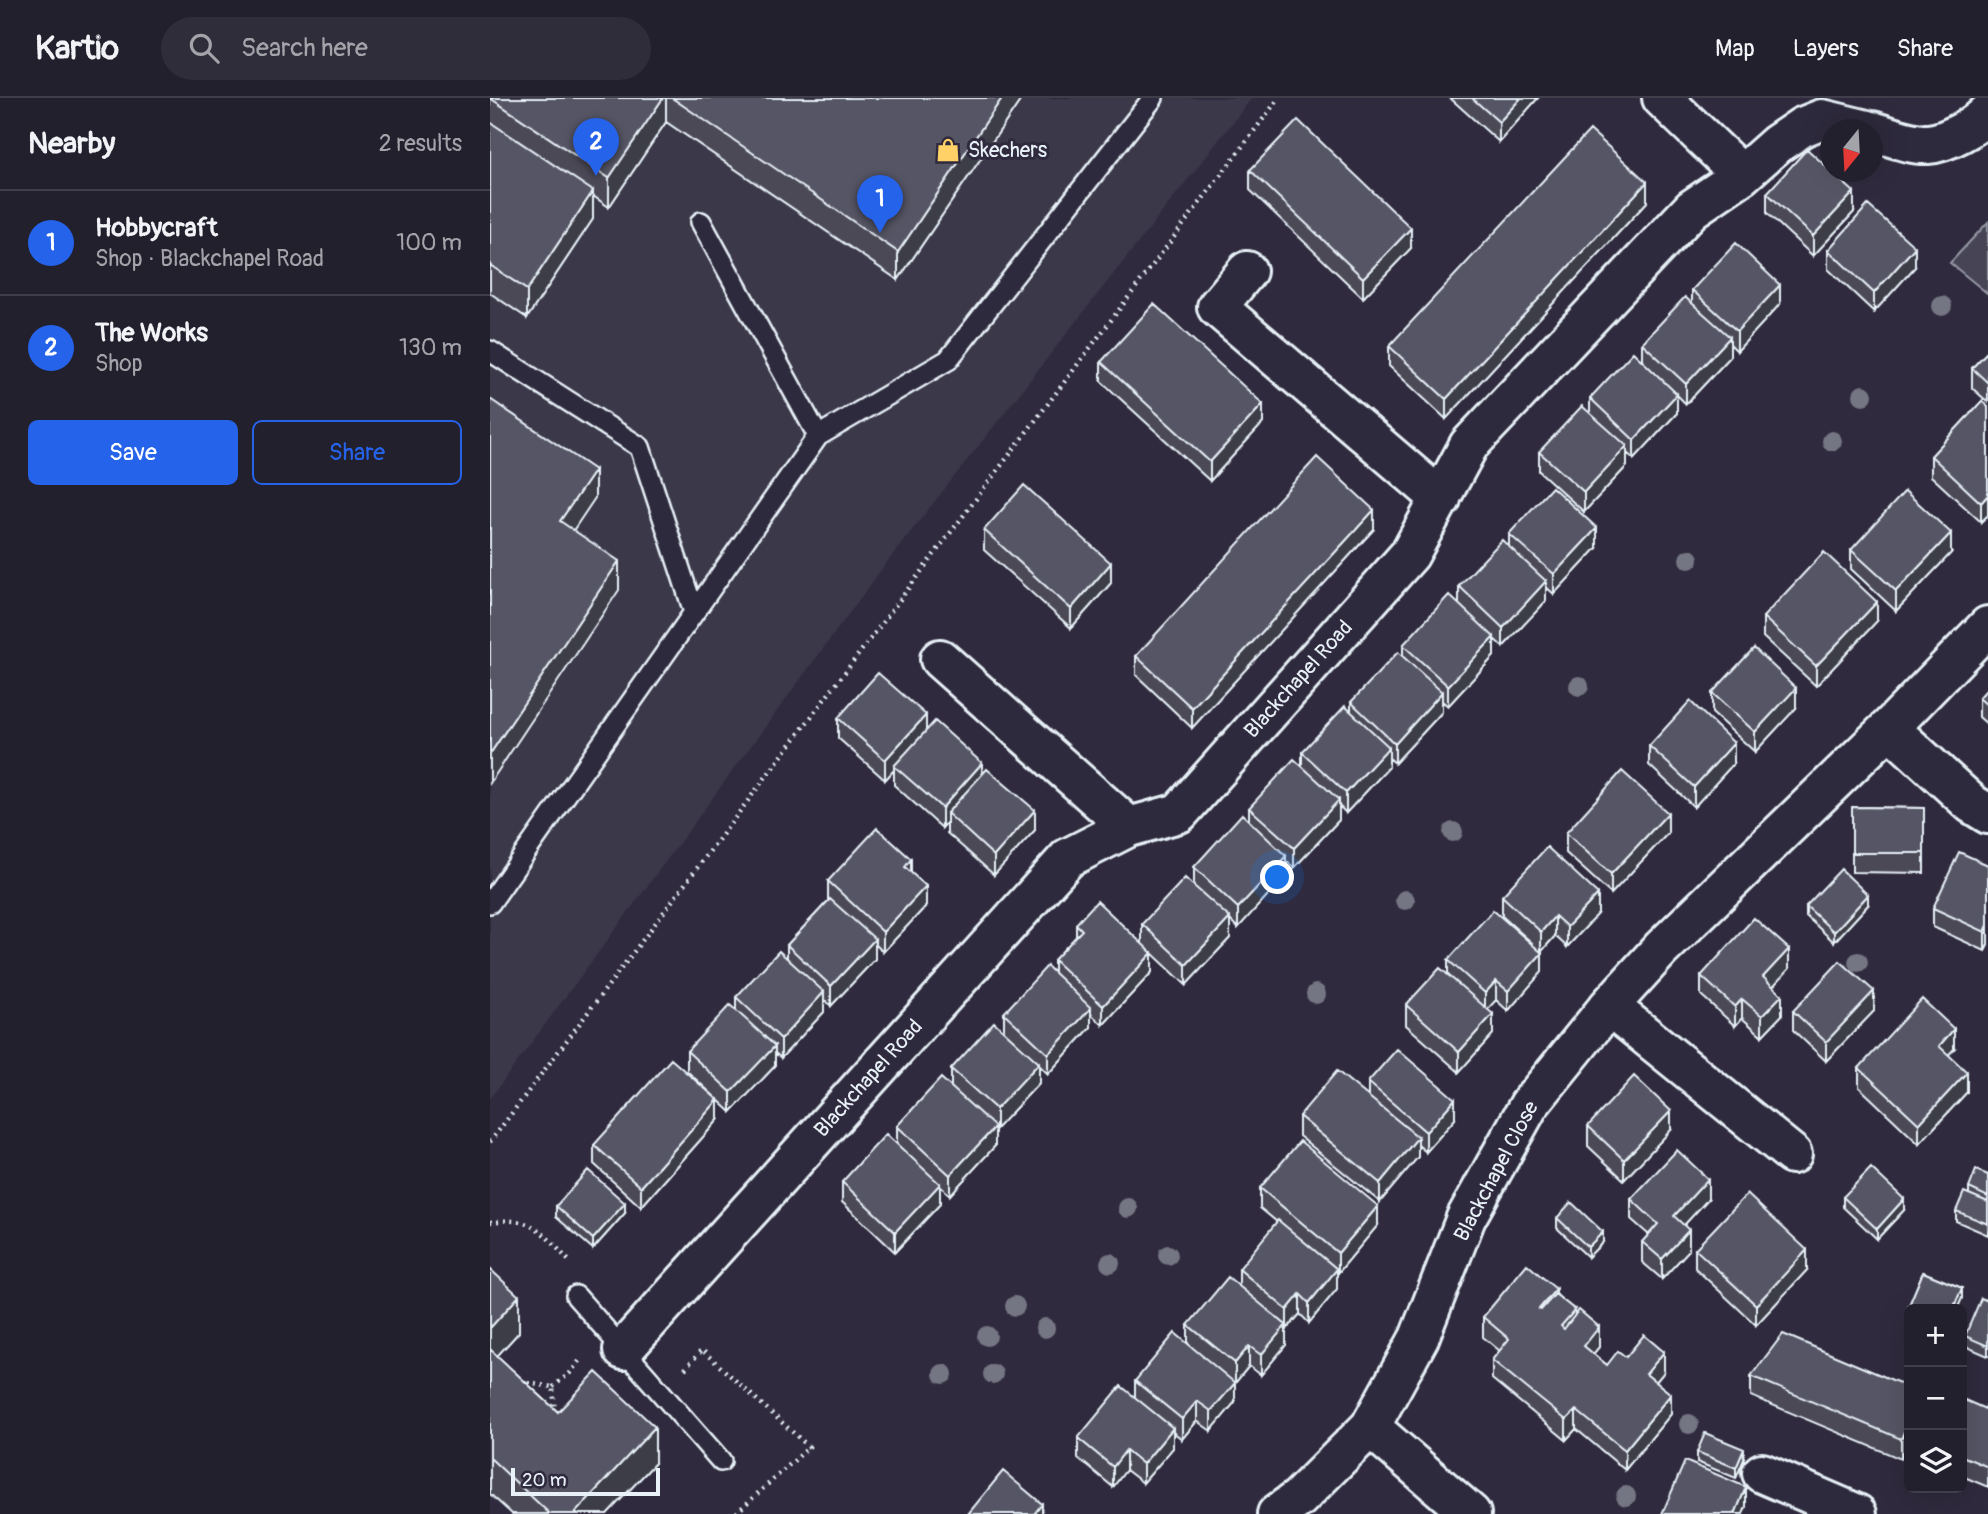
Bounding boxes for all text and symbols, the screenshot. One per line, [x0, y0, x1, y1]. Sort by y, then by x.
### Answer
search box [161, 17, 651, 80]
text: Kartio [35, 28, 119, 69]
icon: search [185, 29, 223, 67]
text: Search here [241, 32, 368, 64]
text: Map [1715, 34, 1755, 63]
text: Layers [1793, 34, 1859, 63]
text: Share [1897, 34, 1953, 63]
pin: 2 [573, 118, 619, 176]
north arrow [1820, 119, 1883, 182]
text: Nearby [28, 125, 115, 162]
text: 2 results [379, 129, 462, 158]
shop icon: Skechers [934, 136, 962, 164]
place label: Skechers [968, 137, 1048, 164]
pin: 1 [857, 175, 903, 233]
text: Hobbycraft [95, 212, 218, 244]
text: 1 [47, 228, 56, 257]
text: 100 m [396, 228, 462, 257]
text: Shop · Blackchapel Road [95, 244, 324, 273]
text: The Works [95, 317, 208, 349]
text: 2 [45, 333, 57, 362]
text: 130 m [399, 333, 462, 362]
text: Shop [95, 349, 143, 378]
button: Save [28, 420, 238, 485]
button: Share [252, 420, 462, 485]
street label: Blackchapel Road [1238, 615, 1358, 744]
your location [1260, 860, 1294, 894]
street label: Blackchapel Road [808, 1014, 928, 1143]
street label: Blackchapel Close [1448, 1096, 1545, 1246]
map controls [1904, 1304, 1967, 1493]
button: + [1904, 1304, 1967, 1367]
button: − [1904, 1367, 1967, 1430]
button: layers [1904, 1430, 1967, 1493]
scale bar [511, 1465, 660, 1497]
text: 20 m [522, 1468, 567, 1492]

